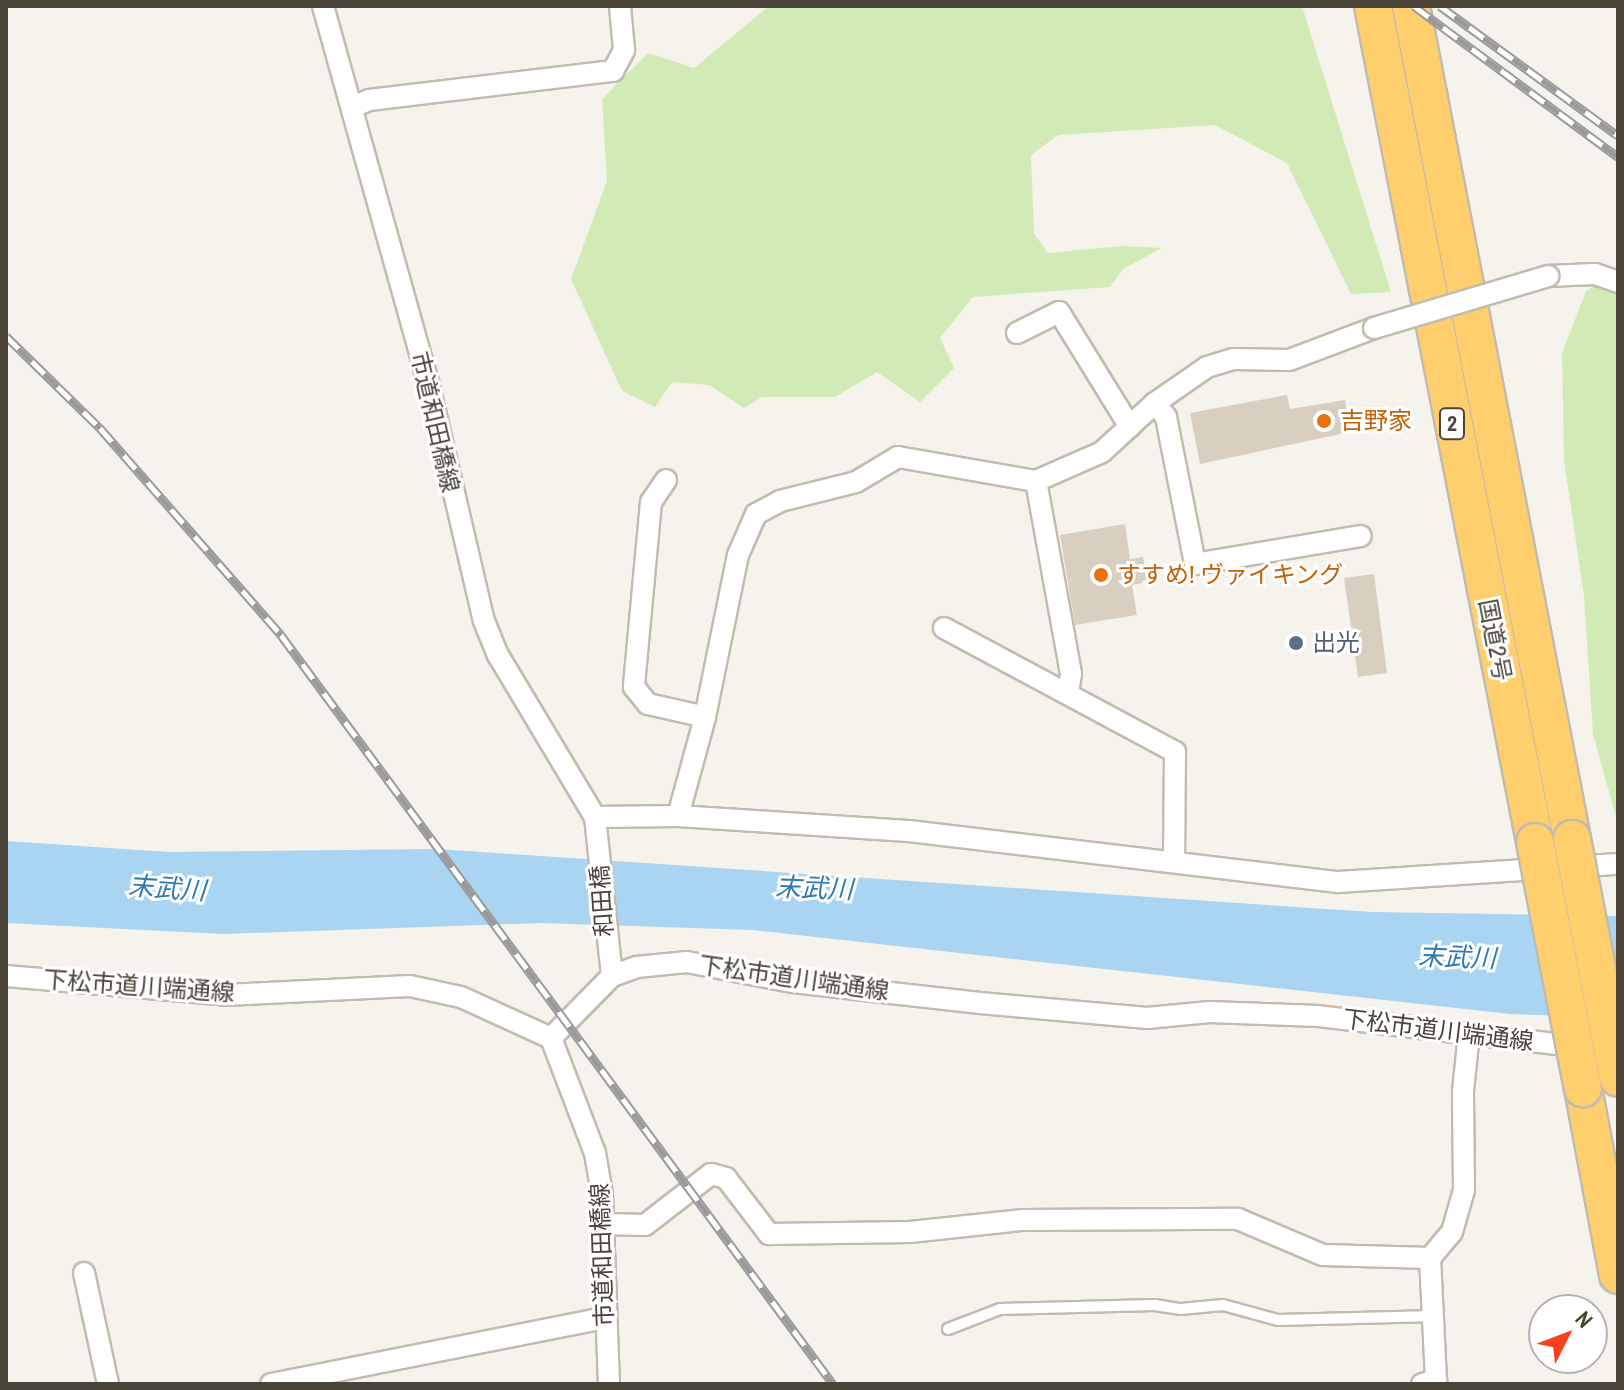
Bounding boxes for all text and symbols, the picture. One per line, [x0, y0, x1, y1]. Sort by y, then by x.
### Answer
street label: 市道和田橋線 [405, 349, 465, 495]
road number: 2 [1438, 406, 1466, 442]
place label: 吉野家 [1340, 407, 1412, 435]
marker: 吉野家 [1315, 412, 1333, 430]
place label: すすめ! ヴァイキング [1117, 561, 1344, 589]
marker: すすめ! ヴァイキング [1092, 566, 1110, 584]
street label: 国道2号 [1473, 597, 1517, 683]
place label: 出光 [1312, 629, 1360, 657]
marker: 出光 [1287, 634, 1305, 652]
street label: 和田橋 [585, 864, 619, 938]
water label: 末武川 [127, 870, 207, 906]
water label: 末武川 [774, 871, 854, 905]
water label: 末武川 [1417, 940, 1497, 974]
street label: 下松市道川端通線 [697, 950, 891, 1006]
street label: 下松市道川端通線 [42, 965, 236, 1007]
street label: 下松市道川端通線 [1341, 1004, 1535, 1056]
street label: 市道和田橋線 [585, 1183, 619, 1327]
north arrow [1528, 1294, 1608, 1374]
text: N [1569, 1304, 1600, 1334]

